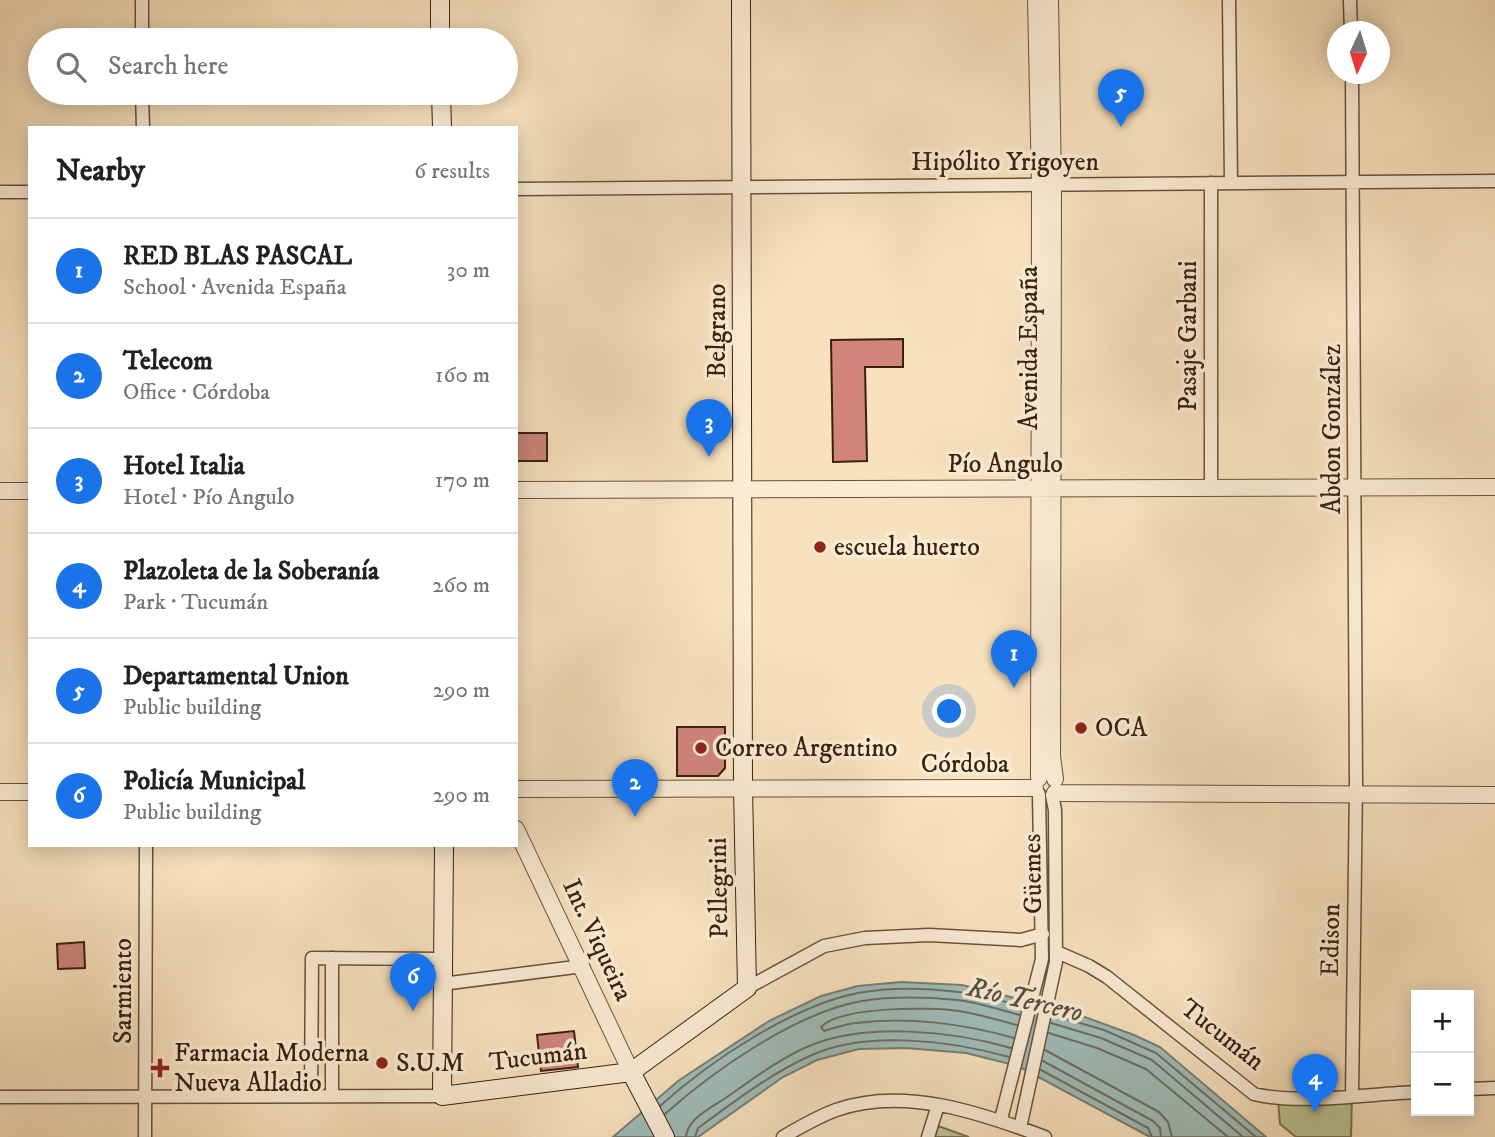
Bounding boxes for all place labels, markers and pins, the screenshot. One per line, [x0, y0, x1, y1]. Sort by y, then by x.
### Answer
pin: 5 [1098, 69, 1144, 127]
pin: 3 [686, 399, 732, 457]
place label: escuela huerto [834, 531, 980, 564]
marker: escuela huerto [812, 539, 828, 555]
pin: 1 [991, 630, 1037, 688]
place label: OCA [1095, 712, 1148, 745]
marker: OCA [1073, 720, 1089, 736]
place label: Correo Argentino [715, 732, 897, 765]
marker: Correo Argentino [693, 740, 709, 756]
pin: 2 [612, 759, 658, 817]
pin: 6 [390, 953, 436, 1011]
place label: Farmacia Moderna Nueva Alladio [174, 1037, 369, 1100]
place label: S.U.M [396, 1047, 464, 1080]
pin: 4 [1292, 1054, 1338, 1112]
marker: S.U.M [374, 1055, 390, 1071]
marker: Farmacia Moderna Nueva Alladio [152, 1060, 168, 1076]

